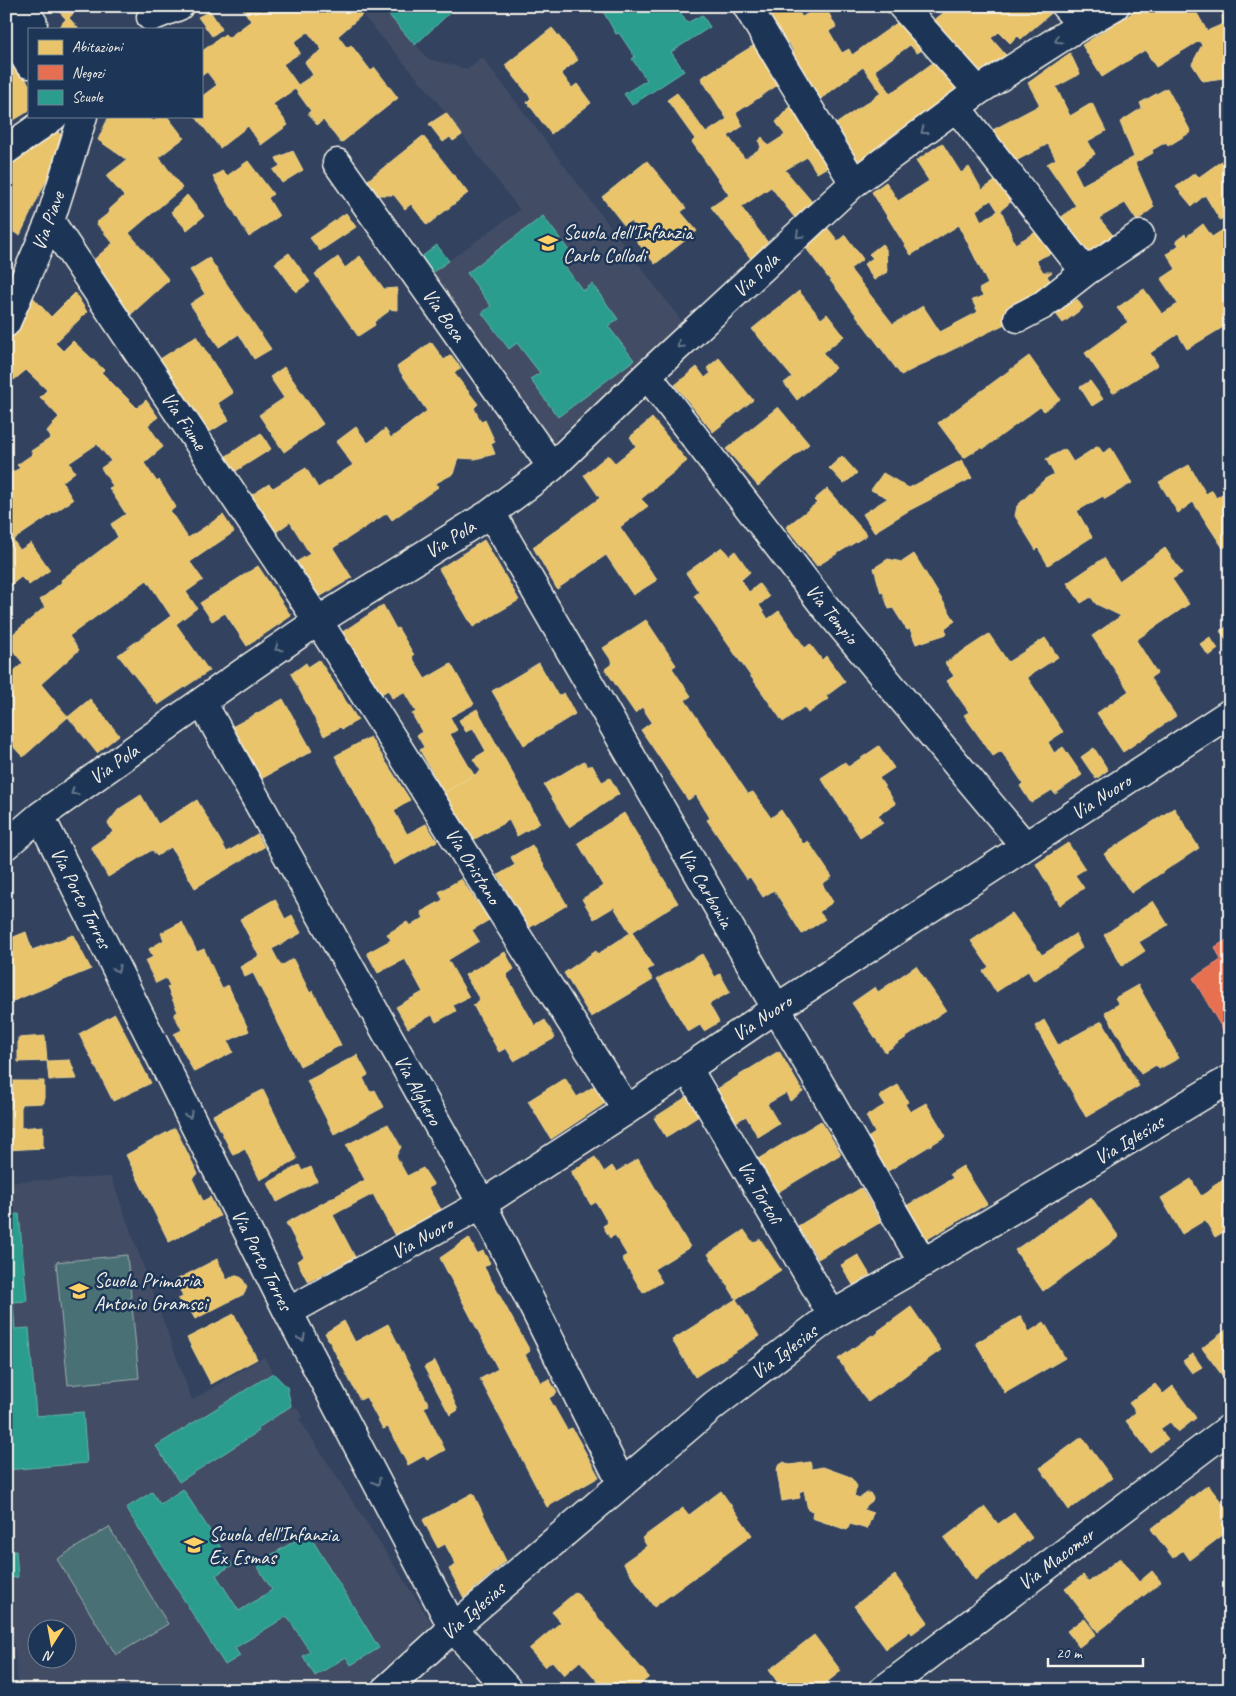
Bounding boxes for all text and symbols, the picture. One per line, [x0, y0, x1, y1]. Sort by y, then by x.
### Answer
legend [28, 28, 202, 118]
one-way arrow [1055, 34, 1064, 43]
text: Abitazioni [72, 38, 124, 57]
text: Negozi [72, 64, 106, 83]
text: Scuole [72, 88, 104, 107]
one-way arrow [920, 125, 930, 134]
street label: Via Piave [26, 187, 71, 254]
place label: Scuola dell'Infanzia Carlo Collodi [563, 220, 694, 268]
one-way arrow [795, 229, 804, 238]
school or university icon: Scuola dell'Infanzia Carlo Collodi [537, 232, 559, 254]
street label: Via Pola [727, 246, 785, 303]
street label: Via Bosa [417, 284, 472, 347]
one-way arrow [676, 339, 685, 348]
street label: Via Fiume [156, 387, 213, 456]
street label: Via Pola [420, 513, 481, 564]
street label: Via Tempio [800, 579, 865, 651]
one-way arrow [274, 642, 284, 651]
street label: Via Pola [84, 737, 145, 790]
street label: Via Nuoro [1066, 767, 1137, 826]
one-way arrow [70, 786, 80, 795]
street label: Via Oristano [440, 823, 507, 911]
street label: Via Porto Torres [45, 843, 118, 955]
street label: Via Carbonia [673, 844, 740, 934]
one-way arrow [111, 964, 121, 973]
street label: Via Nuoro [727, 988, 798, 1047]
street label: Via Alghero [388, 1050, 448, 1130]
street label: Via Iglesias [1090, 1108, 1170, 1170]
one-way arrow [183, 1109, 193, 1118]
street label: Via Tortolì [732, 1156, 789, 1230]
street label: Via Porto Torres [226, 1205, 299, 1317]
street label: Via Nuoro [387, 1210, 459, 1265]
place label: Scuola Primaria Antonio Gramsci [94, 1268, 209, 1316]
school or university icon: Scuola Primaria Antonio Gramsci [68, 1280, 90, 1302]
street label: Via Iglesias [746, 1318, 824, 1385]
one-way arrow [296, 1333, 306, 1342]
one-way arrow [371, 1477, 381, 1486]
street label: Via Macomer [1013, 1521, 1101, 1596]
place label: Scuola dell'Infanzia Ex Esmas [209, 1522, 340, 1570]
school or university icon: Scuola dell'Infanzia Ex Esmas [183, 1534, 205, 1556]
street label: Via Iglesias [436, 1575, 512, 1646]
north arrow [28, 1618, 78, 1668]
scale bar [1048, 1636, 1144, 1668]
text: 20 m [1056, 1644, 1083, 1663]
text: N [41, 1647, 55, 1665]

